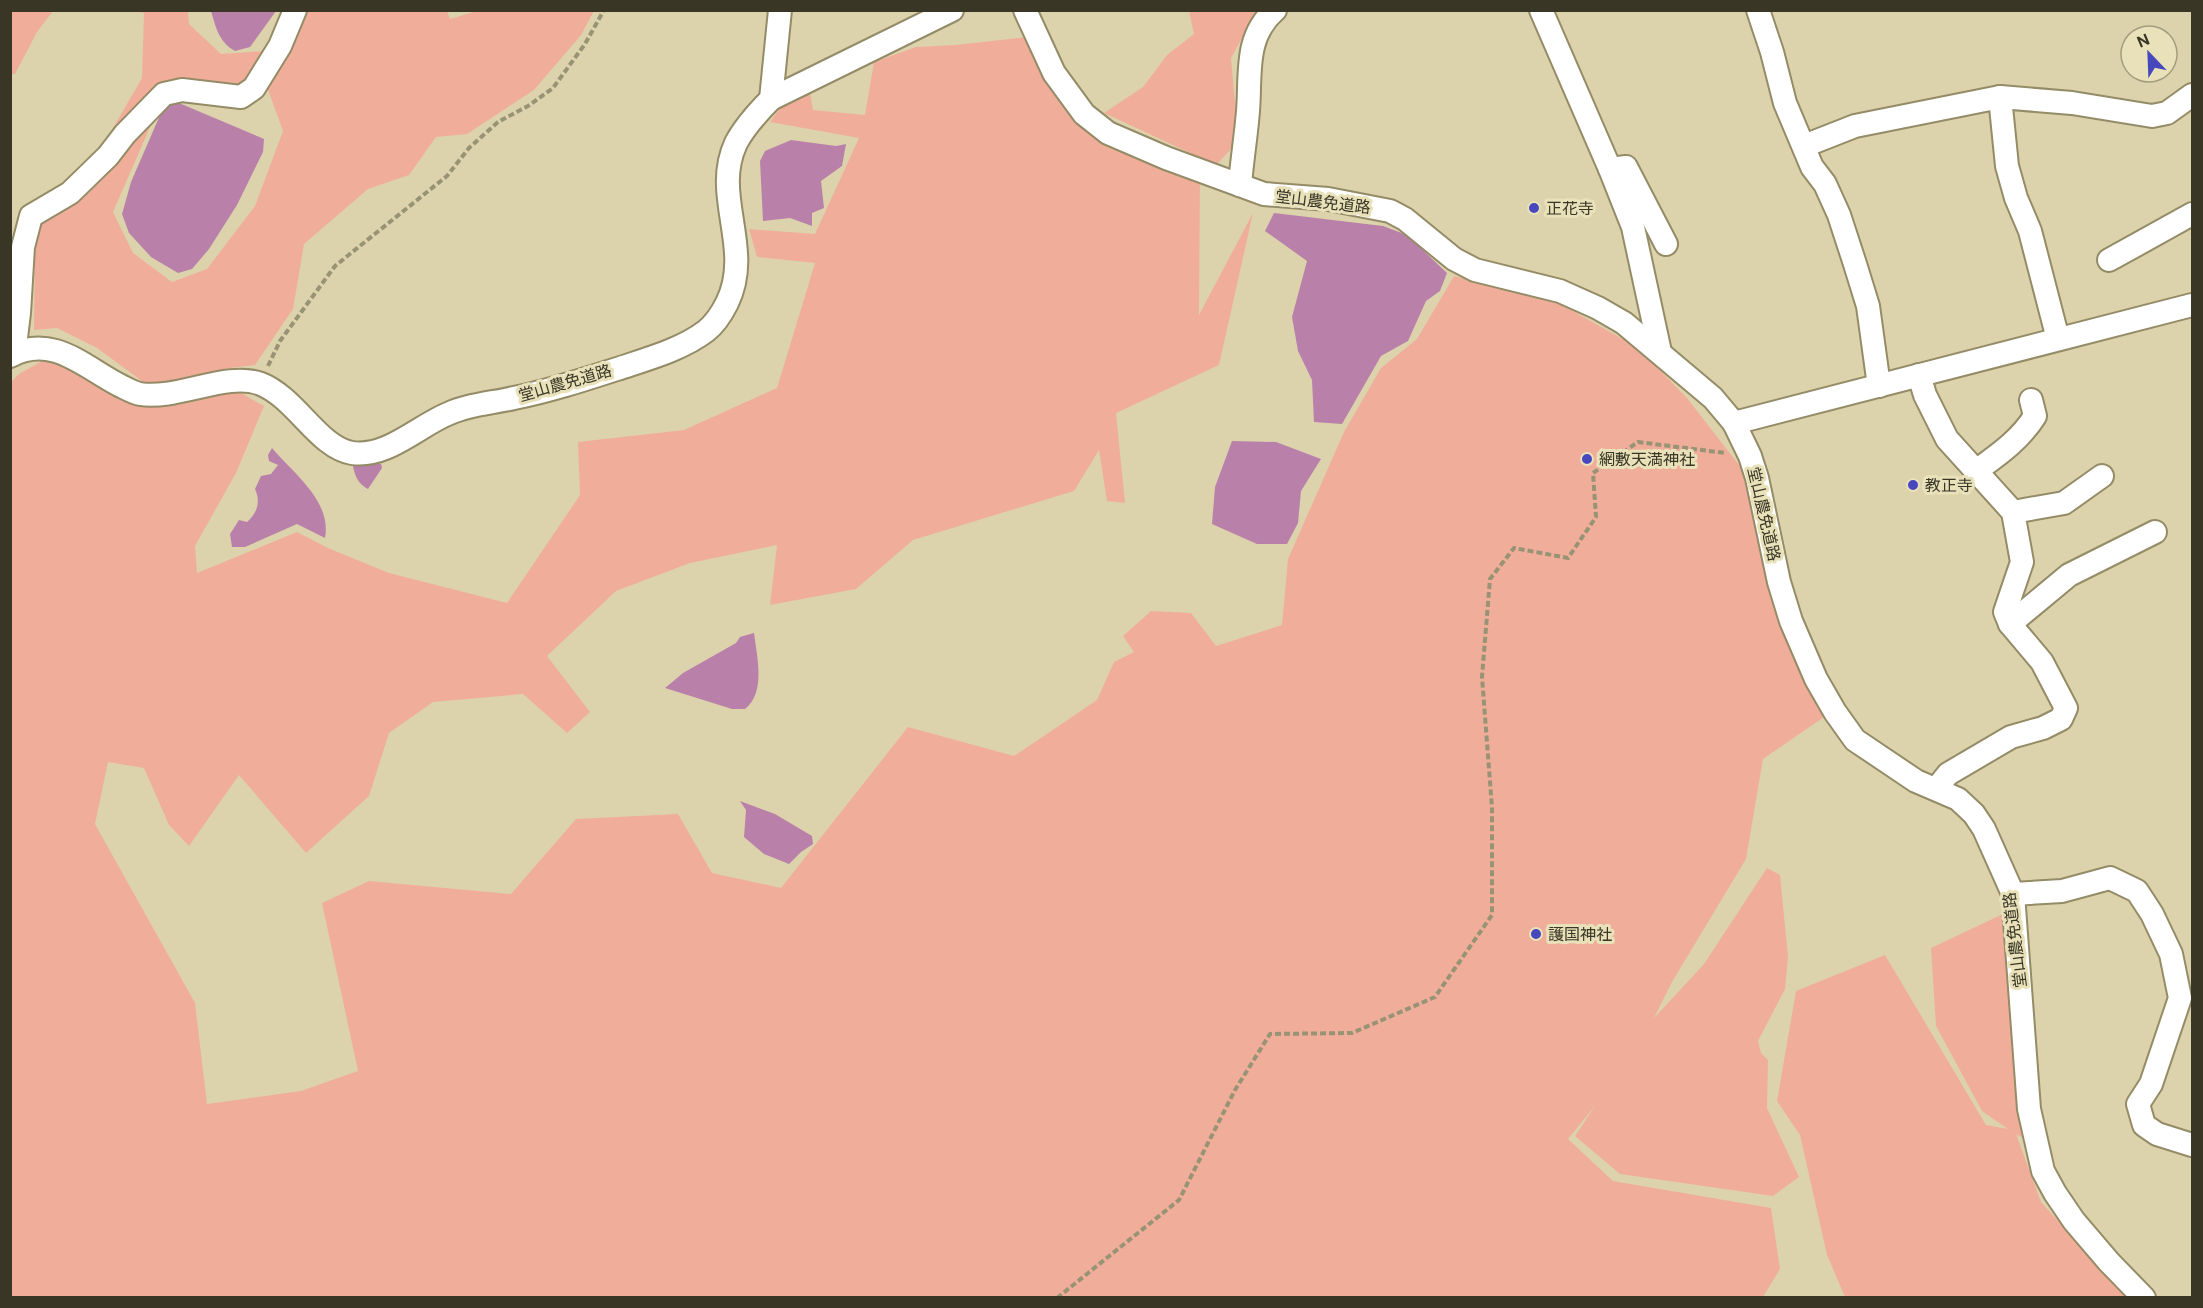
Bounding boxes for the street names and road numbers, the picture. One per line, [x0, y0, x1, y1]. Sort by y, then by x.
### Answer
street label: 堂山農免道路 [1274, 186, 1372, 218]
street label: 堂山農免道路 [516, 360, 614, 406]
street label: 堂山農免道路 [1743, 465, 1785, 563]
street label: 堂山農免道路 [1999, 891, 2031, 989]

